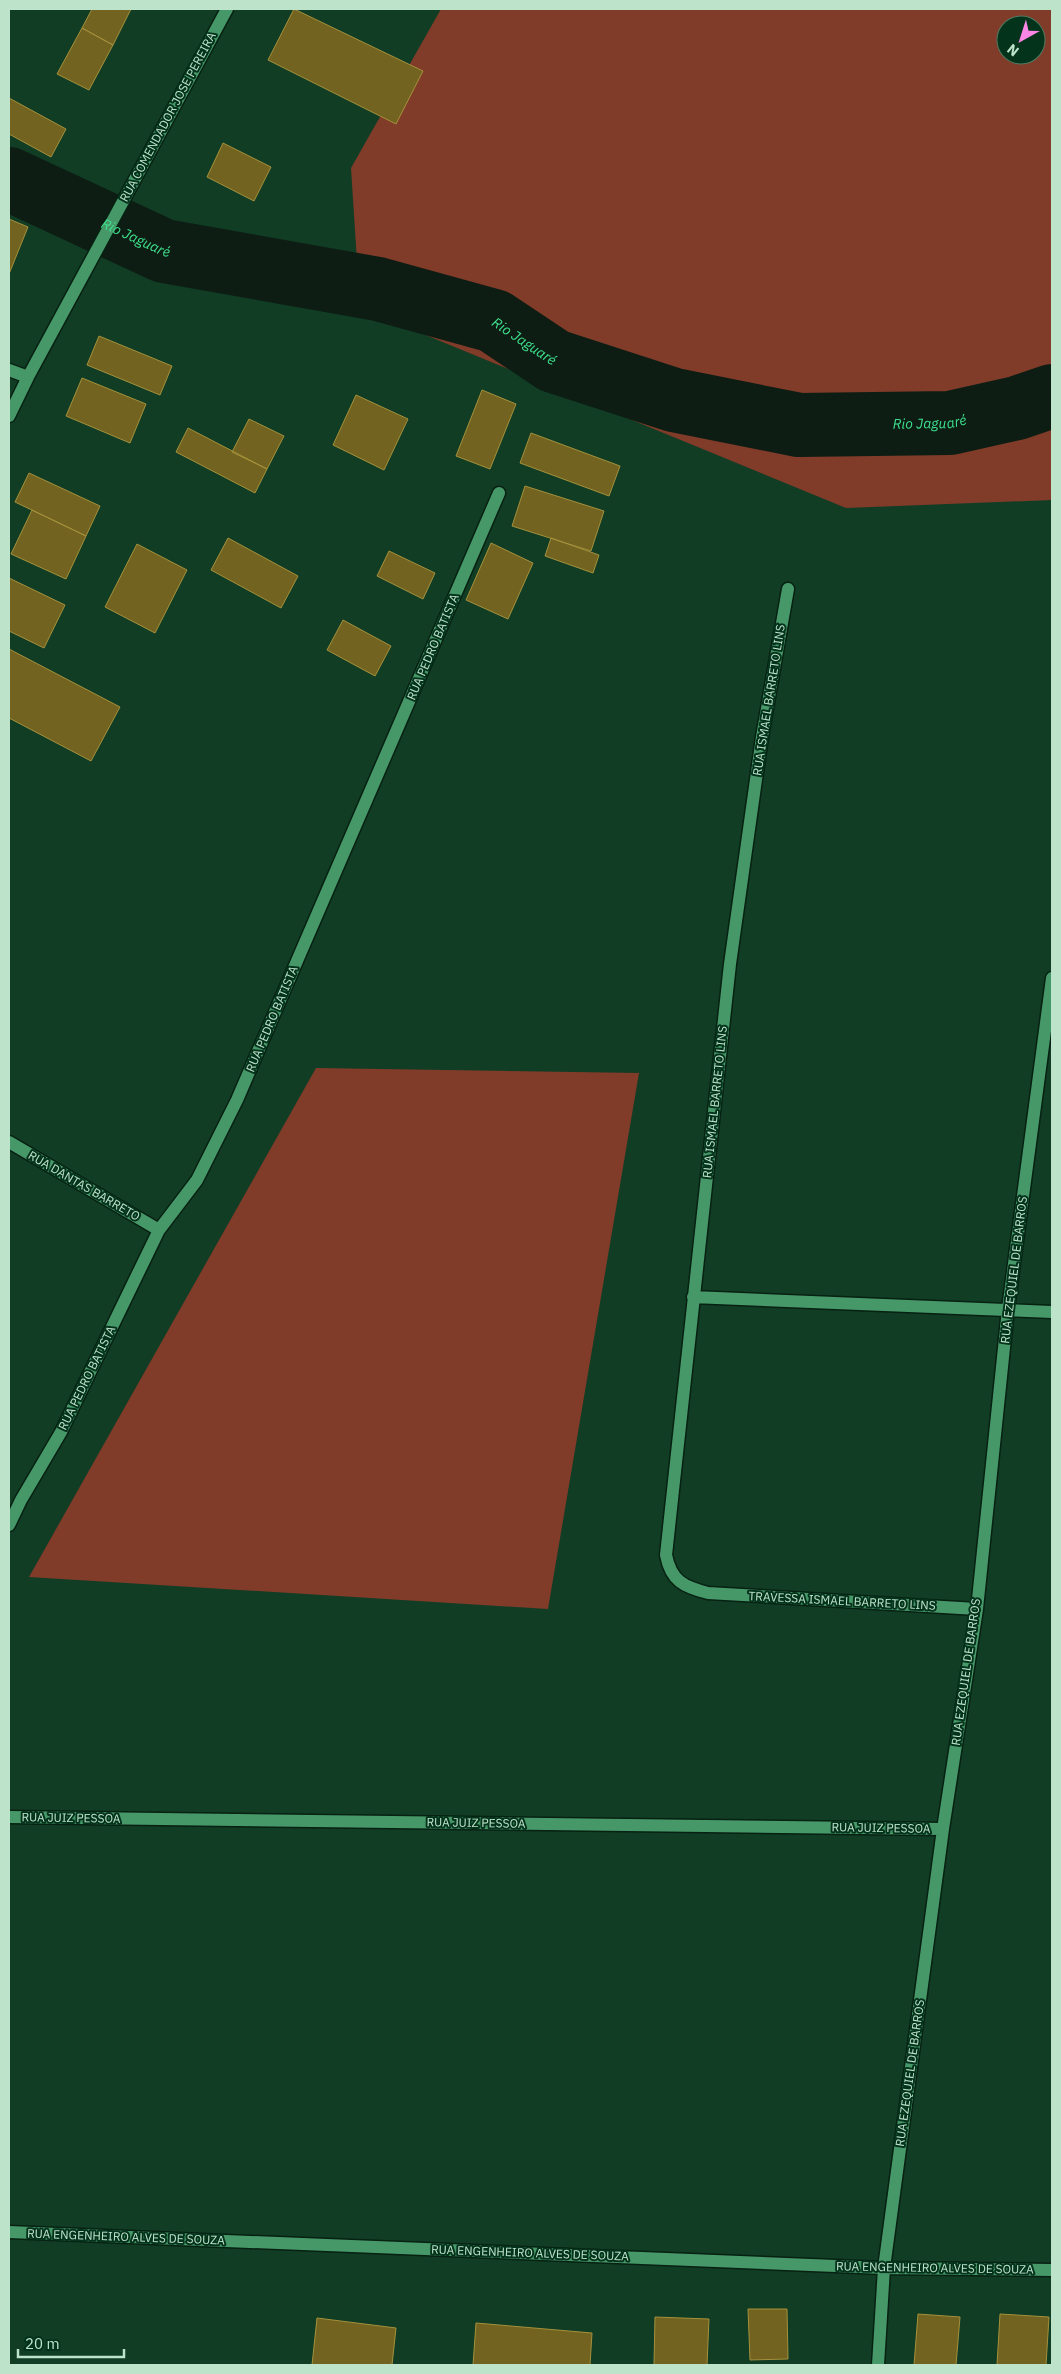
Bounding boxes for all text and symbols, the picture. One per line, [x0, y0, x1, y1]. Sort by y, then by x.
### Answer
north arrow [996, 15, 1046, 65]
street label: RUA COMENDADOR JOSE PEREIRA [116, 29, 219, 204]
text: N [1003, 40, 1022, 60]
water label: Rio Jaguaré [99, 214, 172, 261]
water label: Rio Jaguaré [489, 313, 560, 369]
water label: Rio Jaguaré [893, 411, 968, 433]
street label: RUA PEDRO BATISTA [403, 591, 462, 702]
street label: RUA ISMAEL BARRETO LINS [749, 623, 788, 777]
street label: RUA PEDRO BATISTA [242, 963, 301, 1074]
street label: RUA ISMAEL BARRETO LINS [699, 1025, 730, 1179]
street label: RUA DANTAS BARRETO [26, 1147, 143, 1224]
street label: RUA EZEQUIEL DE BARROS [997, 1195, 1030, 1344]
street label: RUA PEDRO BATISTA [55, 1323, 118, 1432]
street label: TRAVESSA ISMAEL BARRETO LINS [748, 1588, 936, 1613]
street label: RUA EZEQUIEL DE BARROS [948, 1597, 983, 1746]
street label: RUA JUIZ PESSOA [21, 1809, 121, 1826]
street label: RUA JUIZ PESSOA [426, 1814, 526, 1831]
street label: RUA JUIZ PESSOA [831, 1819, 931, 1836]
street label: RUA EZEQUIEL DE BARROS [892, 1998, 927, 2147]
street label: RUA ENGENHEIRO ALVES DE SOUZA [27, 2226, 225, 2247]
street label: RUA ENGENHEIRO ALVES DE SOUZA [431, 2242, 629, 2263]
street label: RUA ENGENHEIRO ALVES DE SOUZA [836, 2258, 1034, 2277]
scale bar [18, 2326, 124, 2358]
text: 20 m [25, 2334, 60, 2353]

